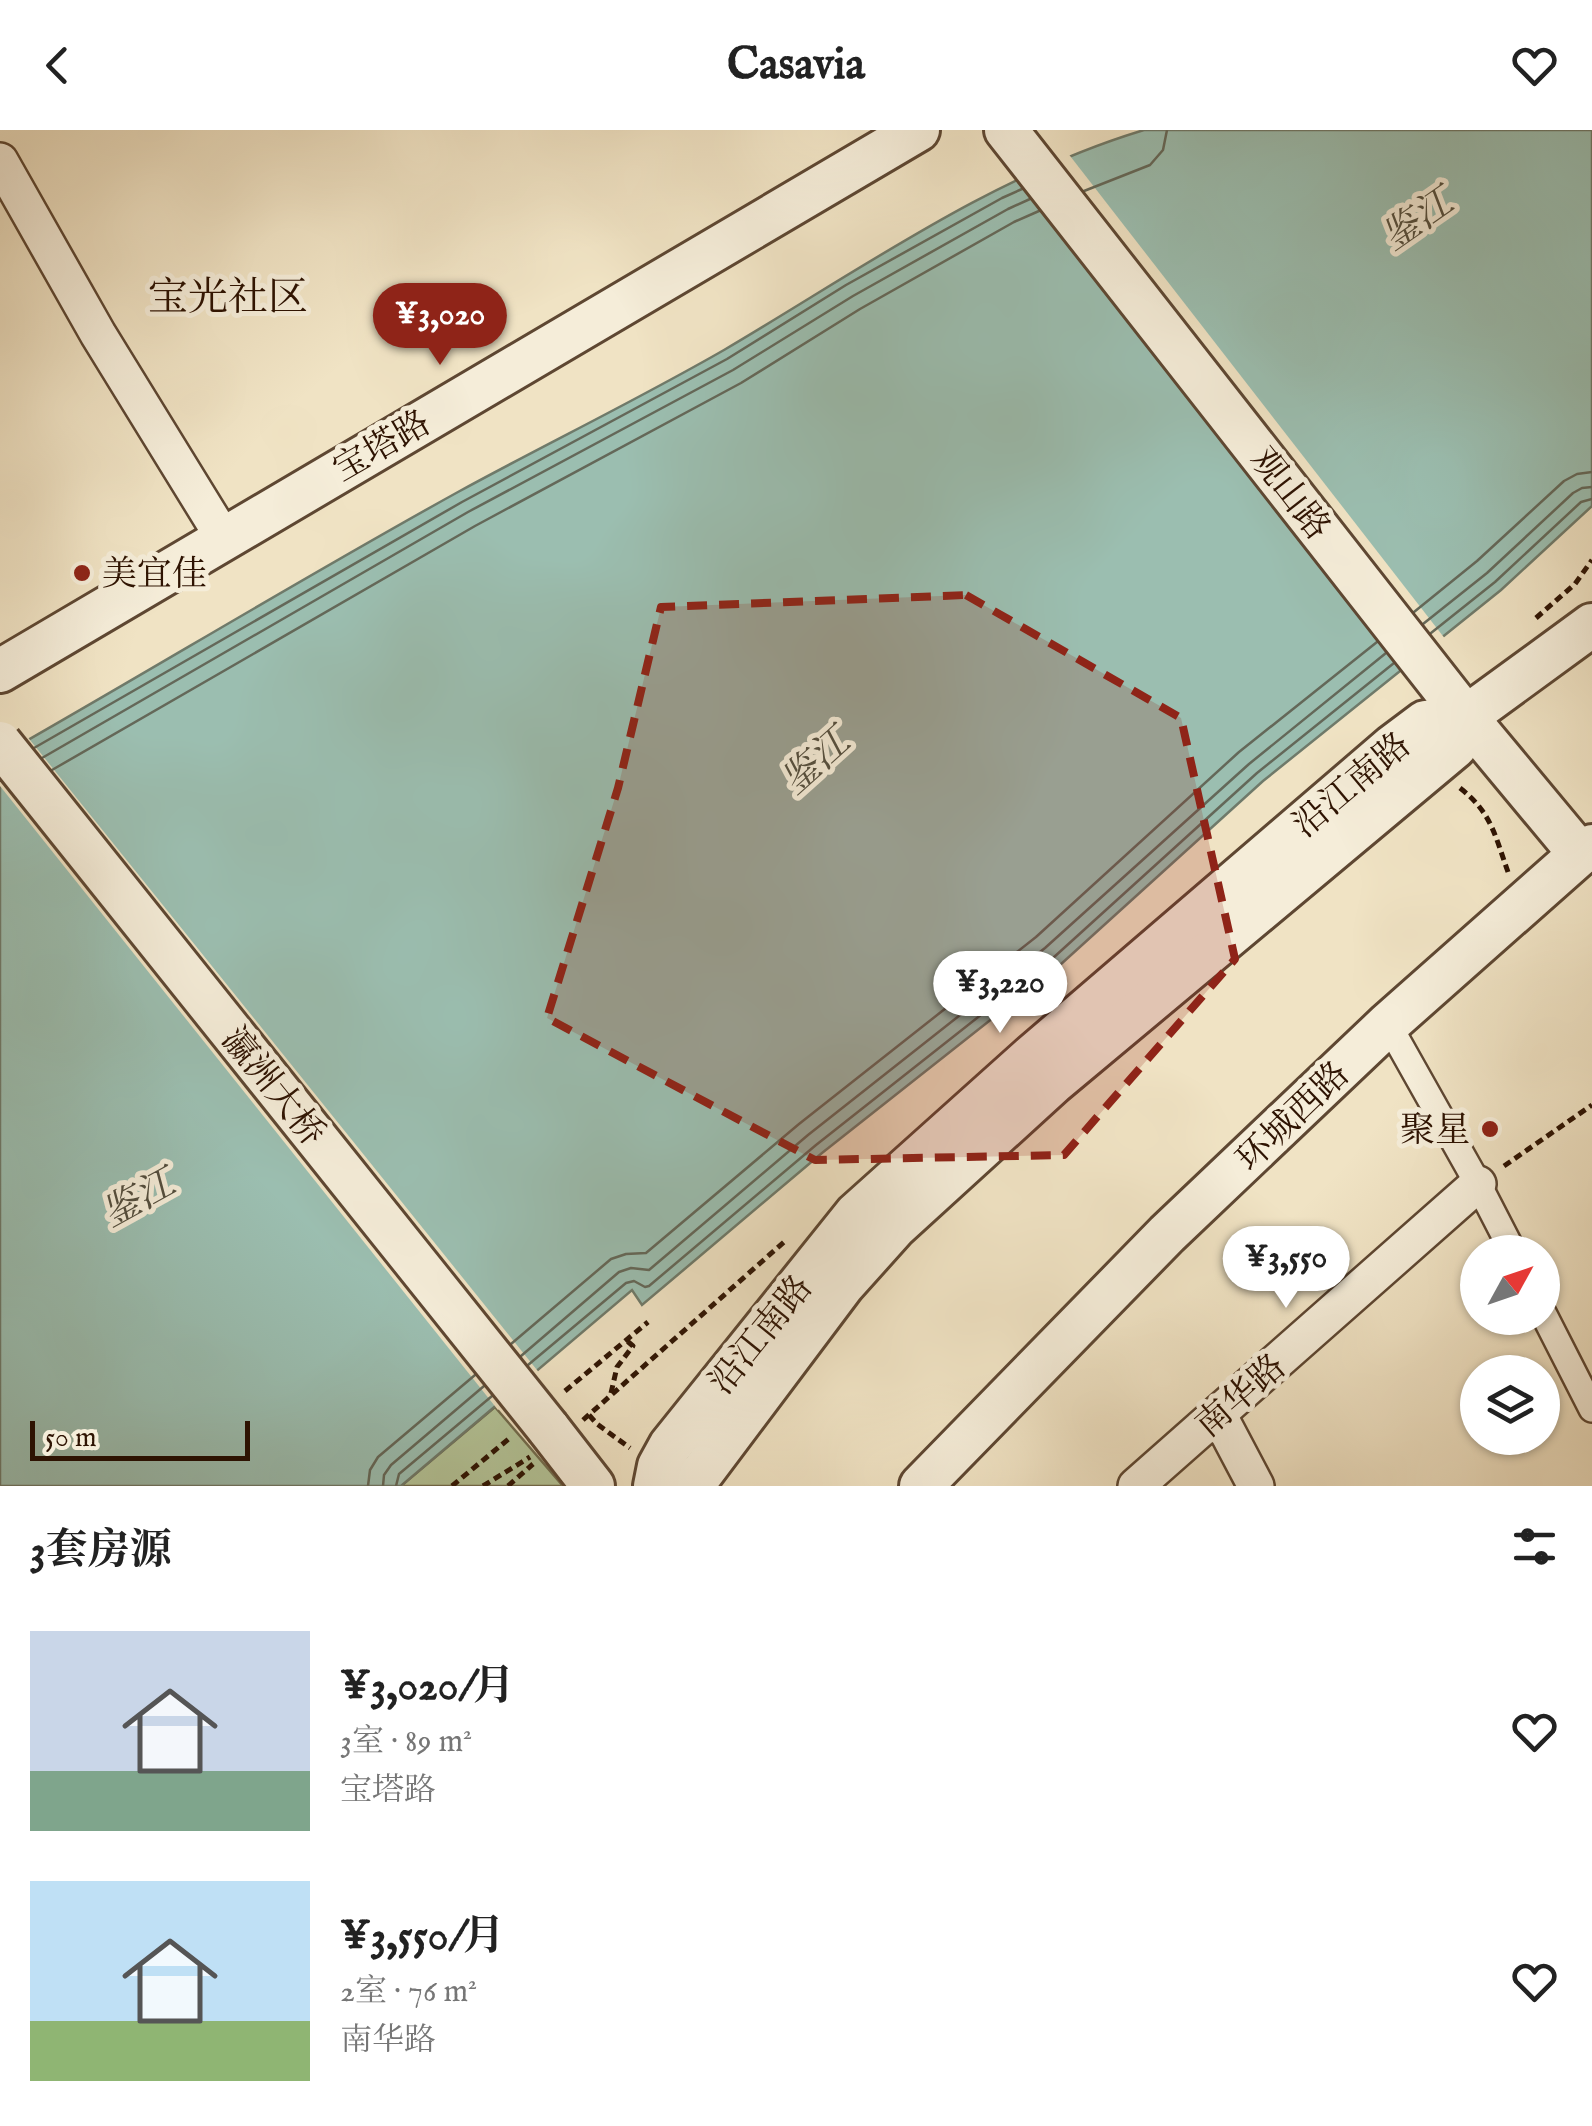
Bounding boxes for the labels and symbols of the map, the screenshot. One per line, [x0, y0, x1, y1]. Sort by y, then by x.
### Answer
water label: 鉴江 [1374, 177, 1468, 263]
district label: 宝光社区 [148, 274, 308, 325]
pin: ¥3,020 [359, 283, 521, 368]
street label: 宝塔路 [326, 401, 439, 493]
street label: 观山路 [1239, 439, 1339, 550]
place label: 美宜佳 [102, 553, 207, 598]
marker: 美宜佳 [71, 562, 93, 584]
water label: 鉴江 [773, 717, 865, 806]
street label: 沿江南路 [1285, 724, 1421, 848]
pin: ¥3,220 [919, 951, 1081, 1036]
street label: 瀛洲大桥 [211, 1019, 334, 1156]
street label: 环城西路 [1228, 1053, 1360, 1183]
place label: 聚星 [1400, 1109, 1470, 1154]
marker: 聚星 [1479, 1118, 1501, 1140]
water label: 鉴江 [95, 1159, 189, 1240]
pin: ¥3,550 [1205, 1226, 1367, 1311]
north arrow [1460, 1235, 1560, 1335]
street label: 沿江南路 [700, 1267, 823, 1404]
street label: 南华路 [1187, 1345, 1296, 1448]
scale bar [30, 1416, 250, 1460]

